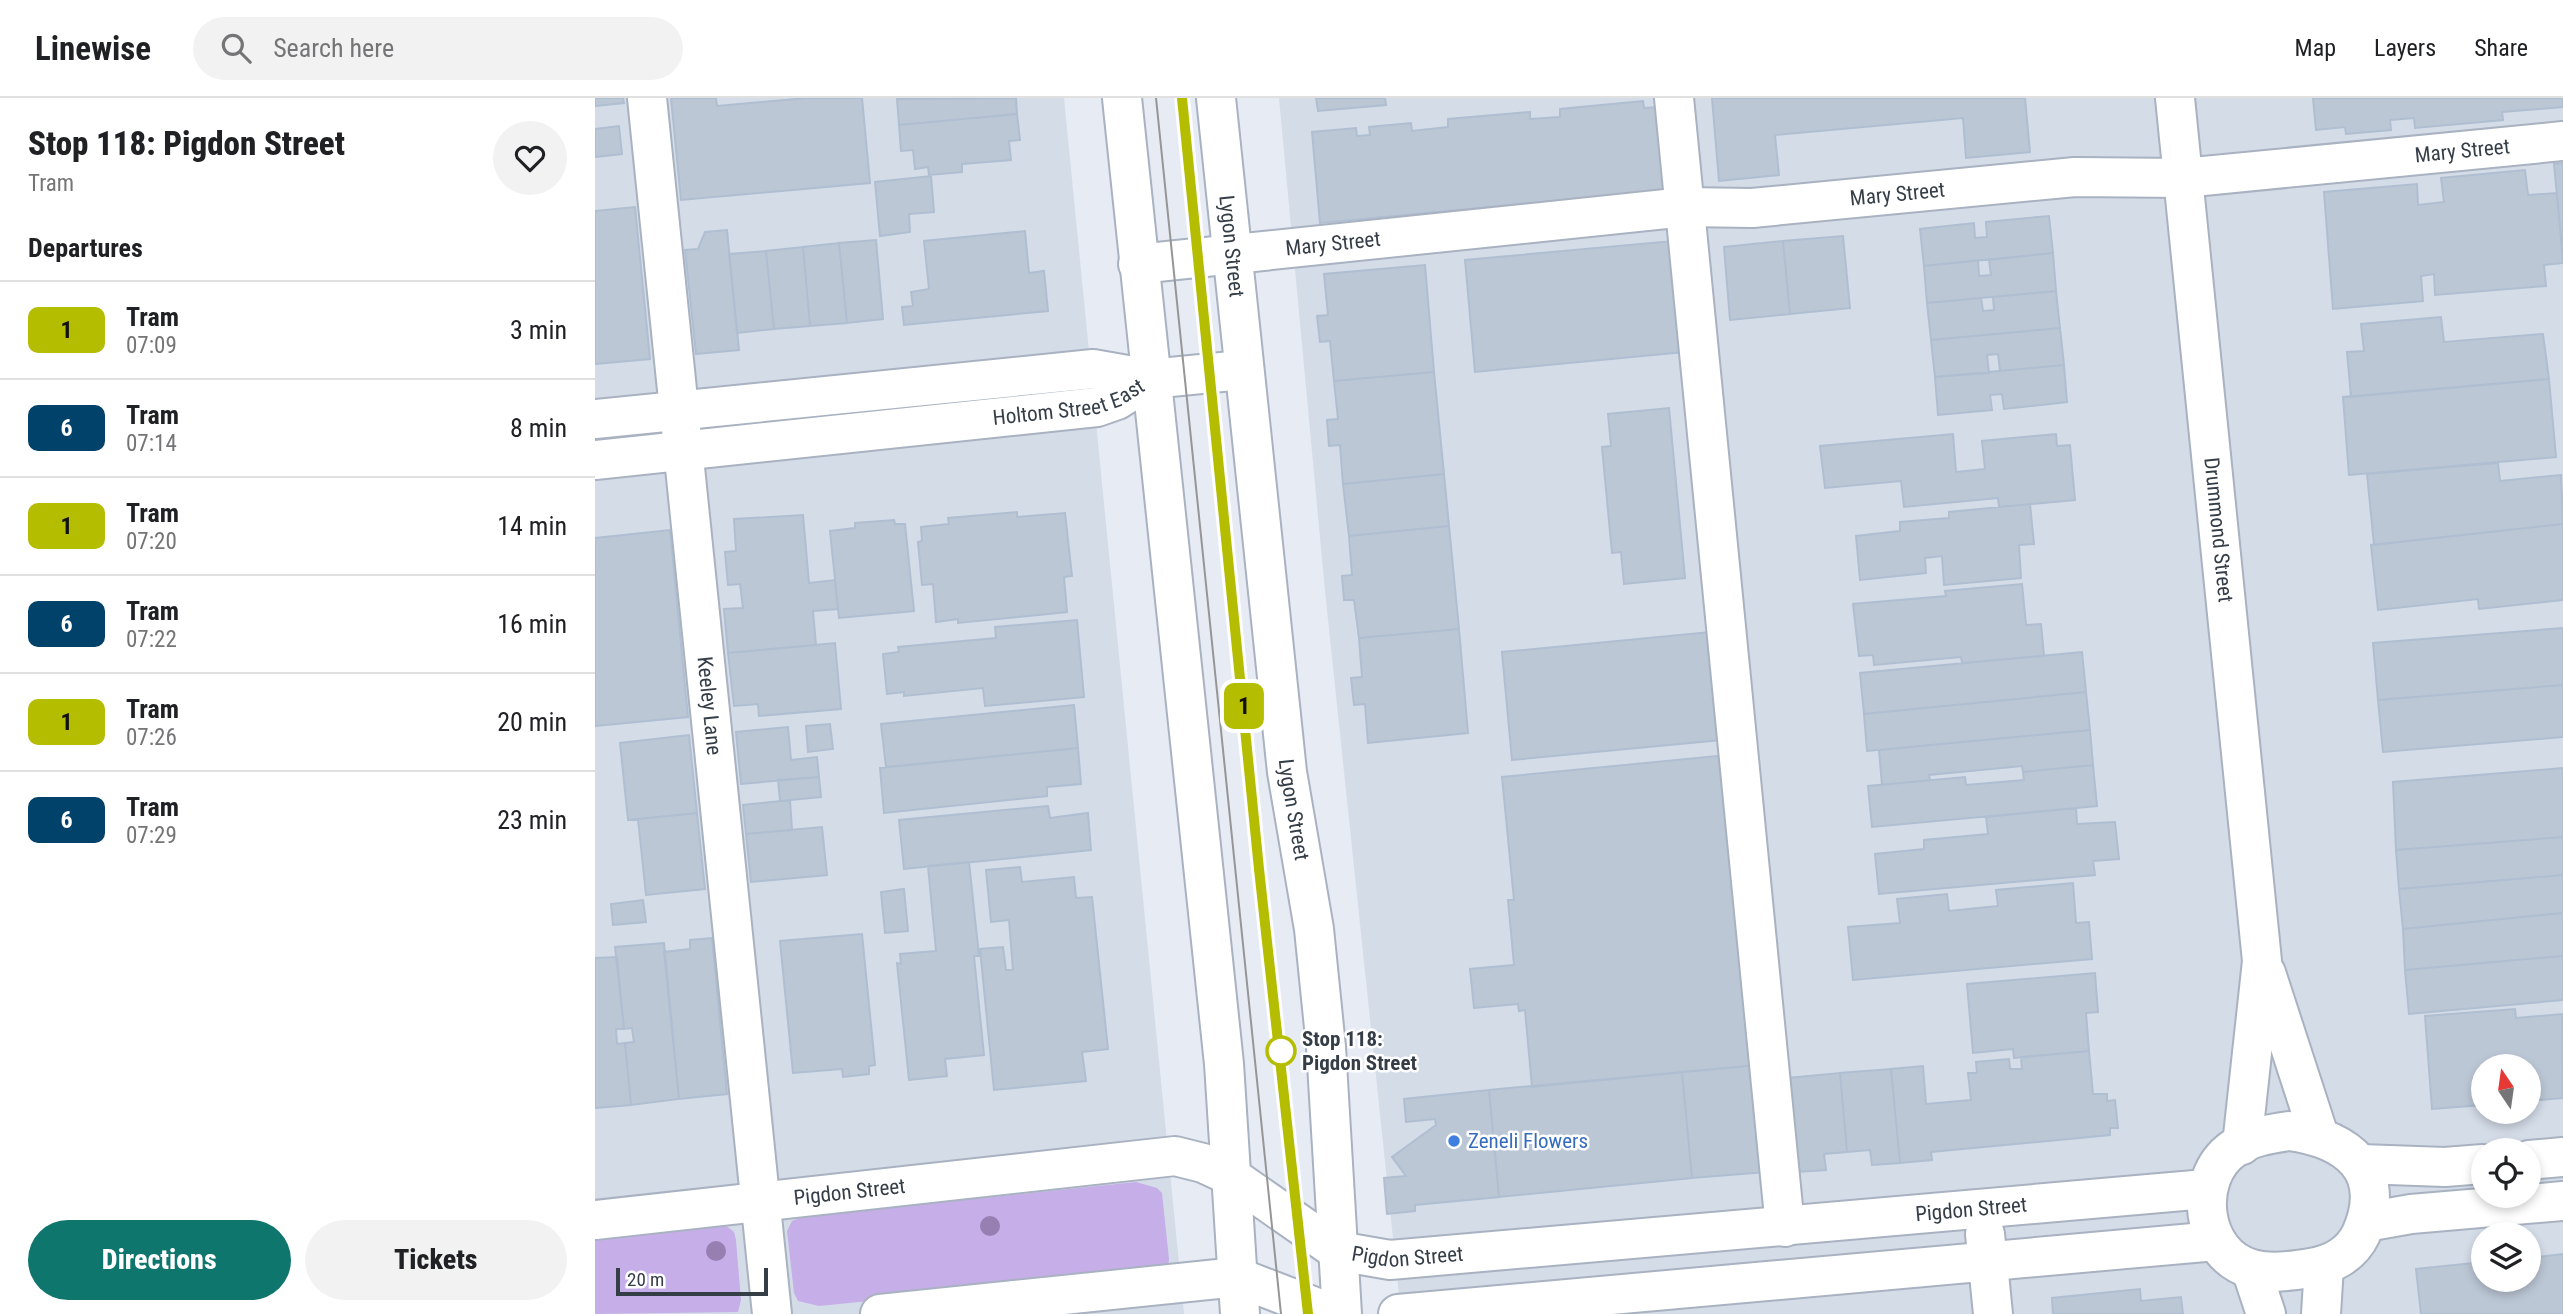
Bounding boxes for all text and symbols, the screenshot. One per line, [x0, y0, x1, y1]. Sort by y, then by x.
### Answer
search box [193, 17, 683, 80]
text: Linewise [35, 29, 151, 68]
icon: search [217, 29, 255, 67]
text: Search here [273, 33, 394, 63]
text: Map [2295, 34, 2336, 62]
text: Layers [2374, 34, 2436, 62]
text: Share [2474, 34, 2528, 62]
button: heart [493, 121, 567, 195]
text: Stop 118: Pigdon Street [28, 124, 345, 163]
street label: Mary Street [2414, 134, 2511, 167]
text: Tram [28, 170, 74, 197]
street label: Mary Street [1849, 178, 1946, 211]
street label: Lygon Street [1214, 194, 1249, 298]
street label: Mary Street [1284, 227, 1382, 261]
text: Departures [28, 233, 143, 263]
text: Tram [126, 302, 179, 332]
text: 3 min [510, 315, 567, 345]
text: 1 [60, 316, 73, 344]
text: 07:09 [126, 332, 177, 359]
street label: Holtom Street East [992, 374, 1149, 430]
text: Tram [126, 400, 179, 430]
text: 8 min [510, 413, 567, 443]
text: 6 [60, 414, 73, 442]
text: 07:14 [126, 430, 177, 457]
street label: Drummond Street [2199, 456, 2238, 603]
text: Tram [126, 498, 179, 528]
text: 14 min [497, 511, 567, 541]
text: 1 [60, 512, 73, 540]
text: 07:20 [126, 528, 177, 555]
text: Tram [126, 596, 179, 626]
text: 16 min [497, 609, 567, 639]
text: 6 [60, 610, 73, 638]
text: 07:22 [126, 626, 177, 653]
street label: Keeley Lane [692, 655, 726, 756]
line badge: 1 [1221, 683, 1267, 729]
text: 1 [1238, 692, 1250, 720]
text: Tram [126, 694, 179, 724]
text: 20 min [497, 707, 567, 737]
text: 1 [60, 708, 73, 736]
text: 07:26 [126, 724, 177, 751]
street label: Lygon Street [1274, 758, 1314, 862]
text: Tram [126, 792, 179, 822]
text: 23 min [497, 805, 567, 835]
text: 6 [60, 806, 73, 834]
text: 07:29 [126, 822, 177, 849]
place label: Stop 118: Pigdon Street [1302, 1027, 1417, 1075]
marker: Stop 118: Pigdon Street [1266, 1036, 1296, 1066]
north arrow [2471, 1054, 2541, 1124]
map controls [2471, 1054, 2541, 1292]
place label: Zeneli Flowers [1468, 1129, 1588, 1153]
marker: Zeneli Flowers [1446, 1133, 1462, 1149]
button: locate [2471, 1138, 2541, 1208]
street label: Pigdon Street [792, 1174, 906, 1210]
street label: Pigdon Street [1914, 1193, 2028, 1226]
button: Directions [28, 1220, 291, 1300]
button: Tickets [305, 1220, 567, 1300]
button: layers [2471, 1222, 2541, 1292]
street label: Pigdon Street [1350, 1242, 1464, 1272]
scale bar [616, 1265, 768, 1297]
text: 20 m [627, 1268, 664, 1291]

